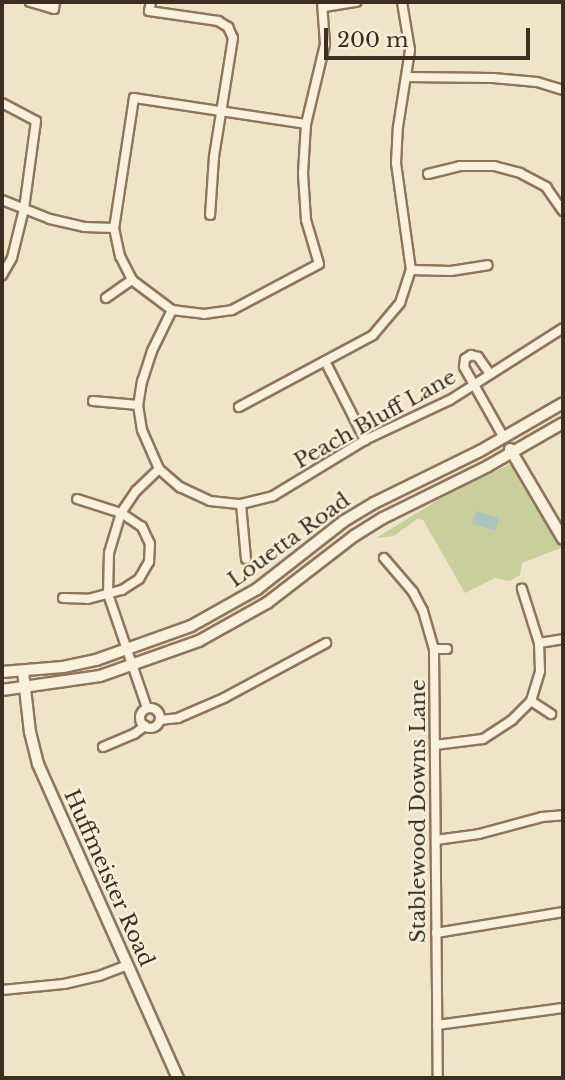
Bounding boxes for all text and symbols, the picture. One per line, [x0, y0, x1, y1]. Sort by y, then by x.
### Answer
scale bar [327, 14, 534, 58]
text: 200 m [337, 27, 408, 53]
street label: Peach Bluff Lane [290, 364, 460, 474]
street label: Louetta Road [223, 487, 355, 593]
street label: Stablewood Downs Lane [405, 679, 431, 943]
street label: Huffmeister Road [59, 785, 159, 971]

